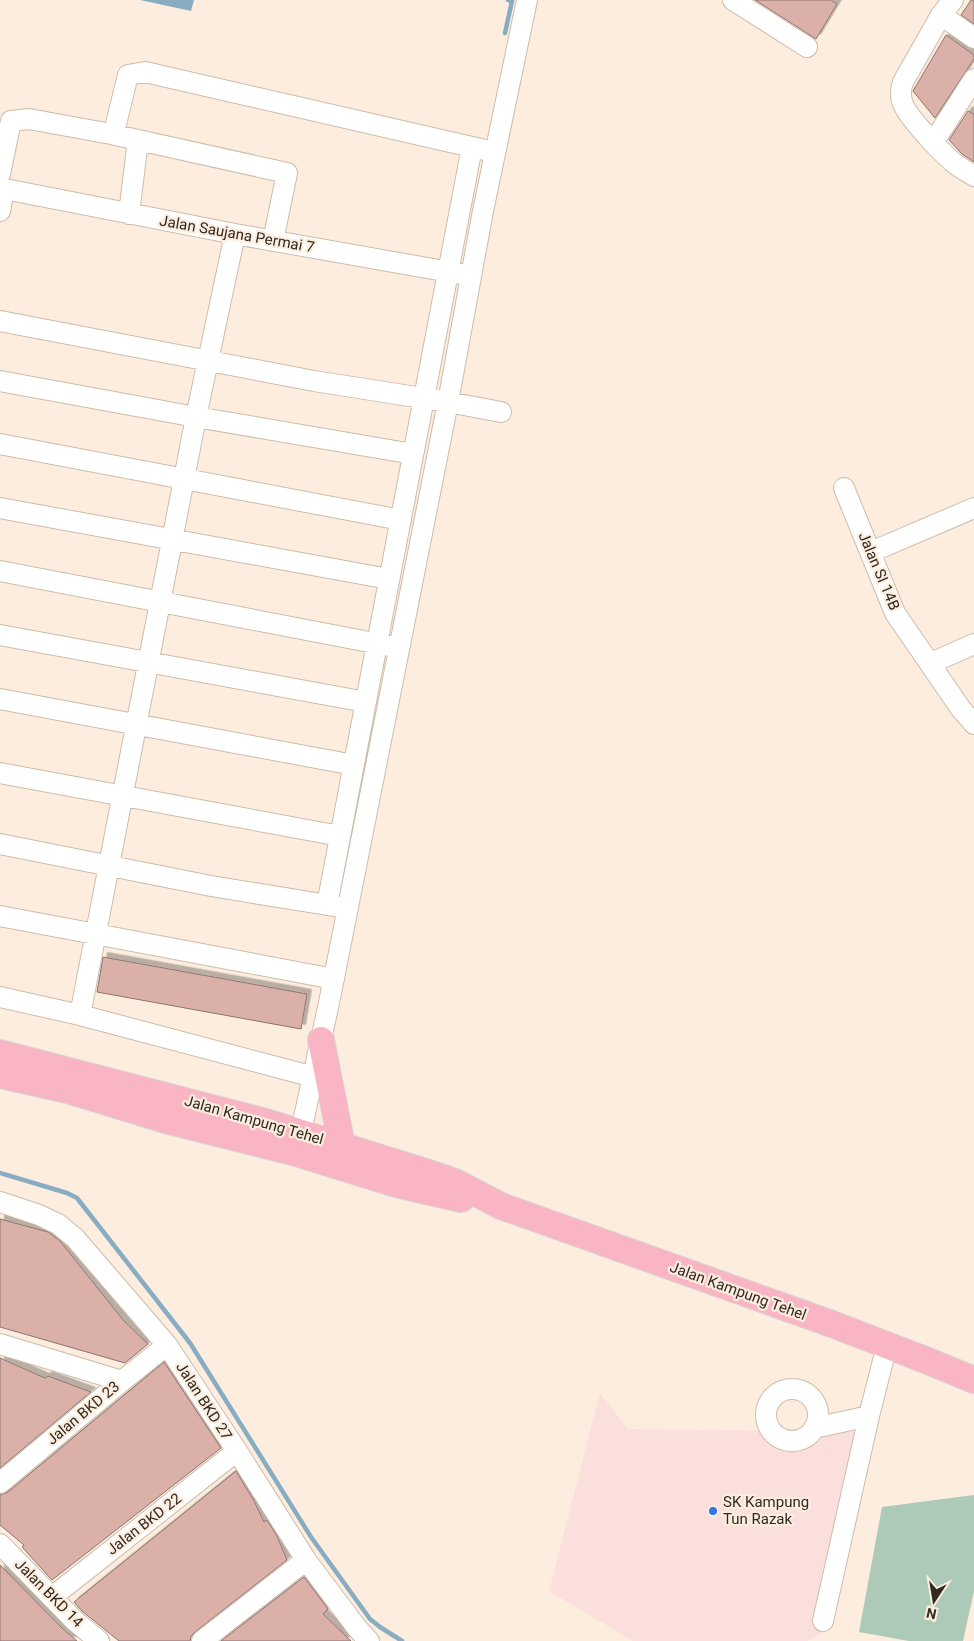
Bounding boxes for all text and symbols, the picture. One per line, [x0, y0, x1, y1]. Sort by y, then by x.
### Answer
street label: Jalan Saujana Permai 7 [158, 212, 316, 256]
street label: Jalan SI 14B [854, 529, 904, 613]
street label: Jalan Kampung Tehel [182, 1092, 326, 1148]
street label: Jalan Kampung Tehel [667, 1258, 809, 1324]
street label: Jalan BKD 27 [172, 1359, 236, 1443]
street label: Jalan BKD 23 [43, 1377, 123, 1449]
street label: Jalan BKD 22 [103, 1489, 185, 1559]
place label: SK Kampung Tun Razak [723, 1493, 809, 1528]
marker: SK Kampung Tun Razak [707, 1505, 719, 1517]
street label: Jalan BKD 14 [11, 1555, 87, 1631]
north arrow [909, 1576, 959, 1626]
text: N [925, 1605, 938, 1623]

